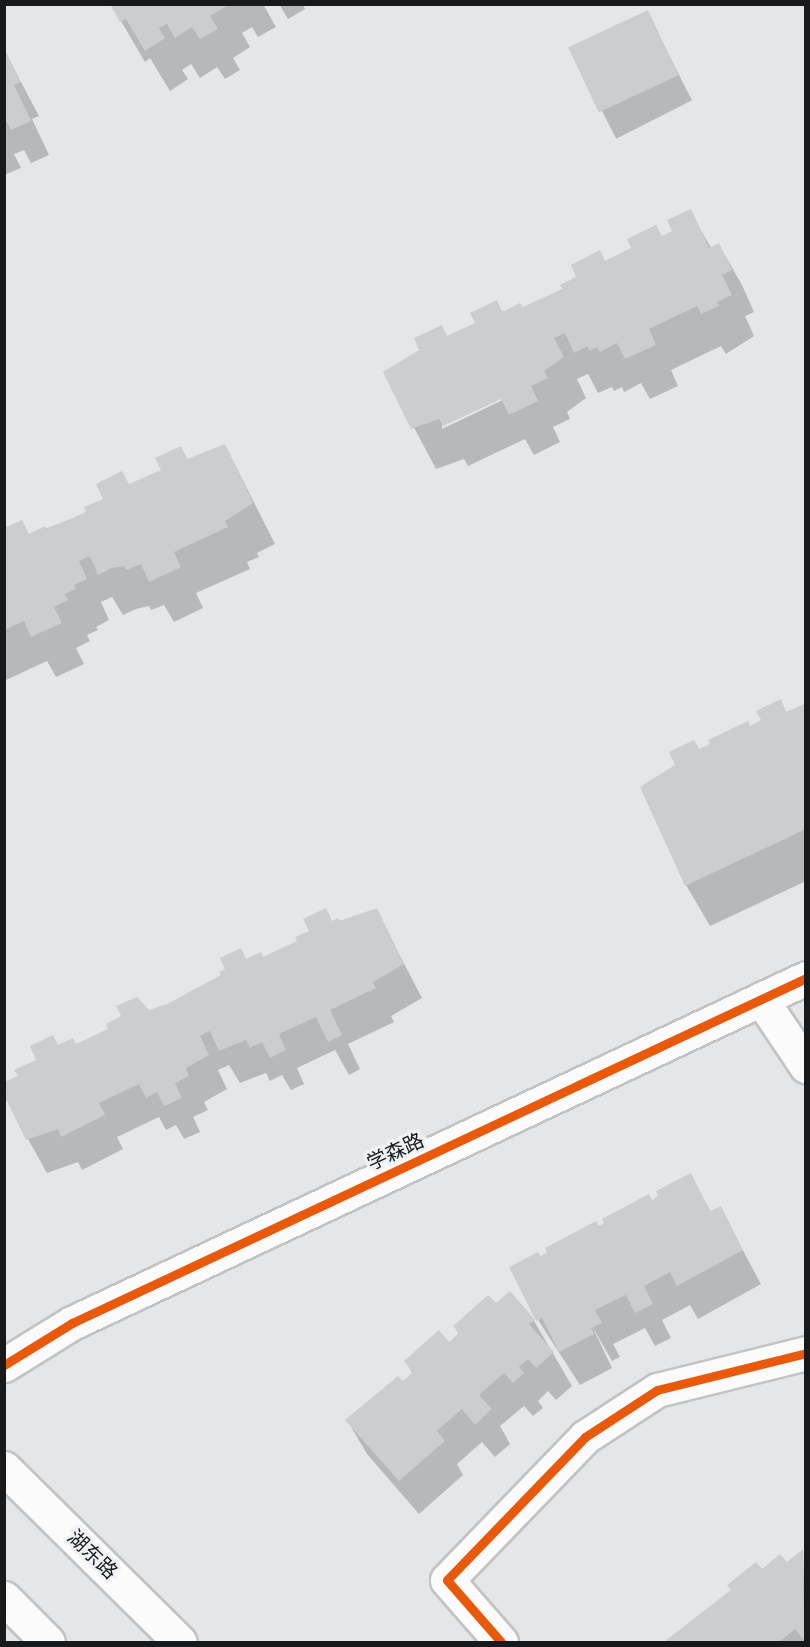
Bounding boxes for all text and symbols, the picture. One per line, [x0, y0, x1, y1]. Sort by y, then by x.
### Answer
street label: 学森路 [363, 1127, 427, 1175]
street label: 湖东路 [63, 1525, 123, 1583]

